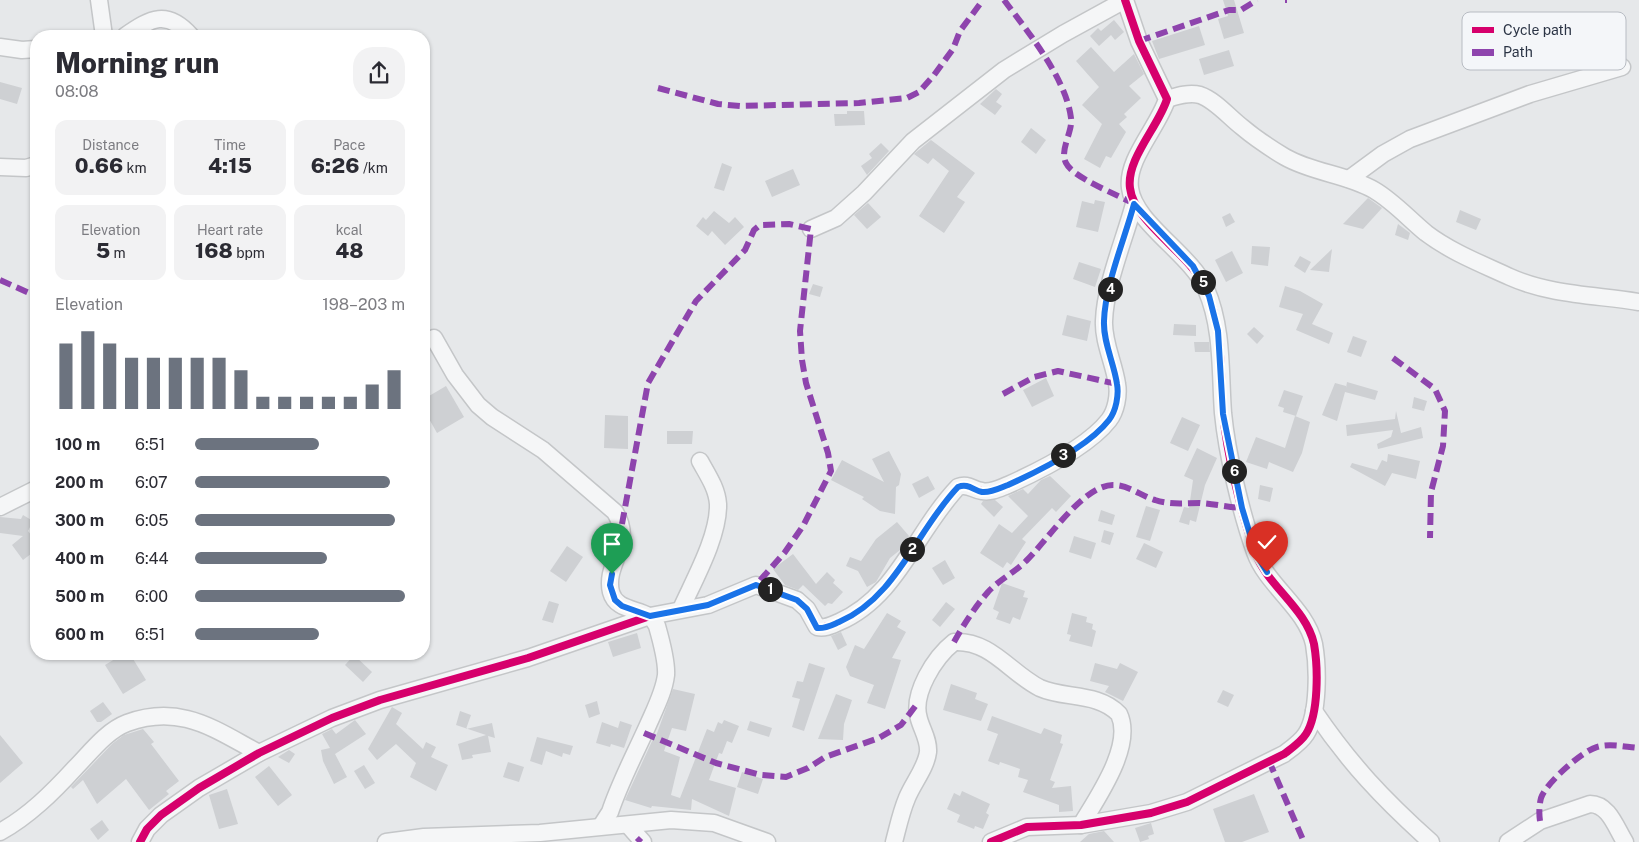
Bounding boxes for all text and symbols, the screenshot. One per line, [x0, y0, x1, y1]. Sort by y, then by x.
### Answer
legend [1462, 12, 1626, 70]
text: Cycle path [1503, 22, 1572, 38]
text: Path [1503, 44, 1533, 60]
text: Morning run [55, 46, 219, 79]
button: share [353, 47, 405, 99]
text: 08:08 [55, 82, 99, 101]
text: Distance [82, 137, 139, 153]
text: Time [214, 137, 246, 153]
text: Pace [333, 137, 365, 153]
text: 0.66 [75, 153, 123, 178]
text: 4:15 [208, 153, 252, 178]
text: 6:26 [311, 153, 360, 178]
text: km [123, 160, 147, 176]
text: /km [360, 160, 388, 176]
text: Elevation [81, 222, 140, 238]
text: Heart rate [197, 222, 263, 238]
text: kcal [336, 222, 363, 238]
text: 5 [96, 238, 110, 263]
text: 168 [195, 238, 233, 263]
text: 48 [335, 238, 364, 263]
text: m [110, 245, 126, 261]
text: bpm [233, 245, 265, 261]
pin: 5 [1190, 270, 1216, 294]
text: 5 [1199, 274, 1208, 290]
pin: 4 [1098, 276, 1122, 302]
text: 4 [1106, 281, 1115, 297]
text: Elevation [55, 295, 123, 314]
text: 198–203 m [322, 295, 405, 314]
text: 100 m [55, 435, 100, 454]
text: 6:51 [135, 435, 165, 454]
pin: 3 [1050, 442, 1076, 468]
text: 3 [1059, 447, 1068, 463]
pin: 6 [1222, 458, 1246, 484]
text: 6 [1230, 463, 1239, 479]
text: 200 m [55, 473, 104, 492]
text: 6:07 [135, 473, 168, 492]
text: 300 m [55, 511, 104, 530]
text: 6:05 [135, 511, 169, 530]
pin [1246, 521, 1288, 572]
pin [591, 523, 633, 574]
icon: check [1253, 528, 1281, 556]
icon: arrive [598, 530, 626, 558]
pin: 2 [900, 536, 924, 562]
text: 2 [908, 541, 917, 557]
text: 400 m [55, 549, 104, 568]
text: 6:44 [135, 549, 169, 568]
pin: 1 [758, 576, 782, 602]
text: 1 [768, 581, 774, 597]
text: 500 m [55, 587, 104, 606]
text: 6:00 [135, 587, 168, 606]
text: 600 m [55, 625, 104, 644]
text: 6:51 [135, 625, 165, 644]

